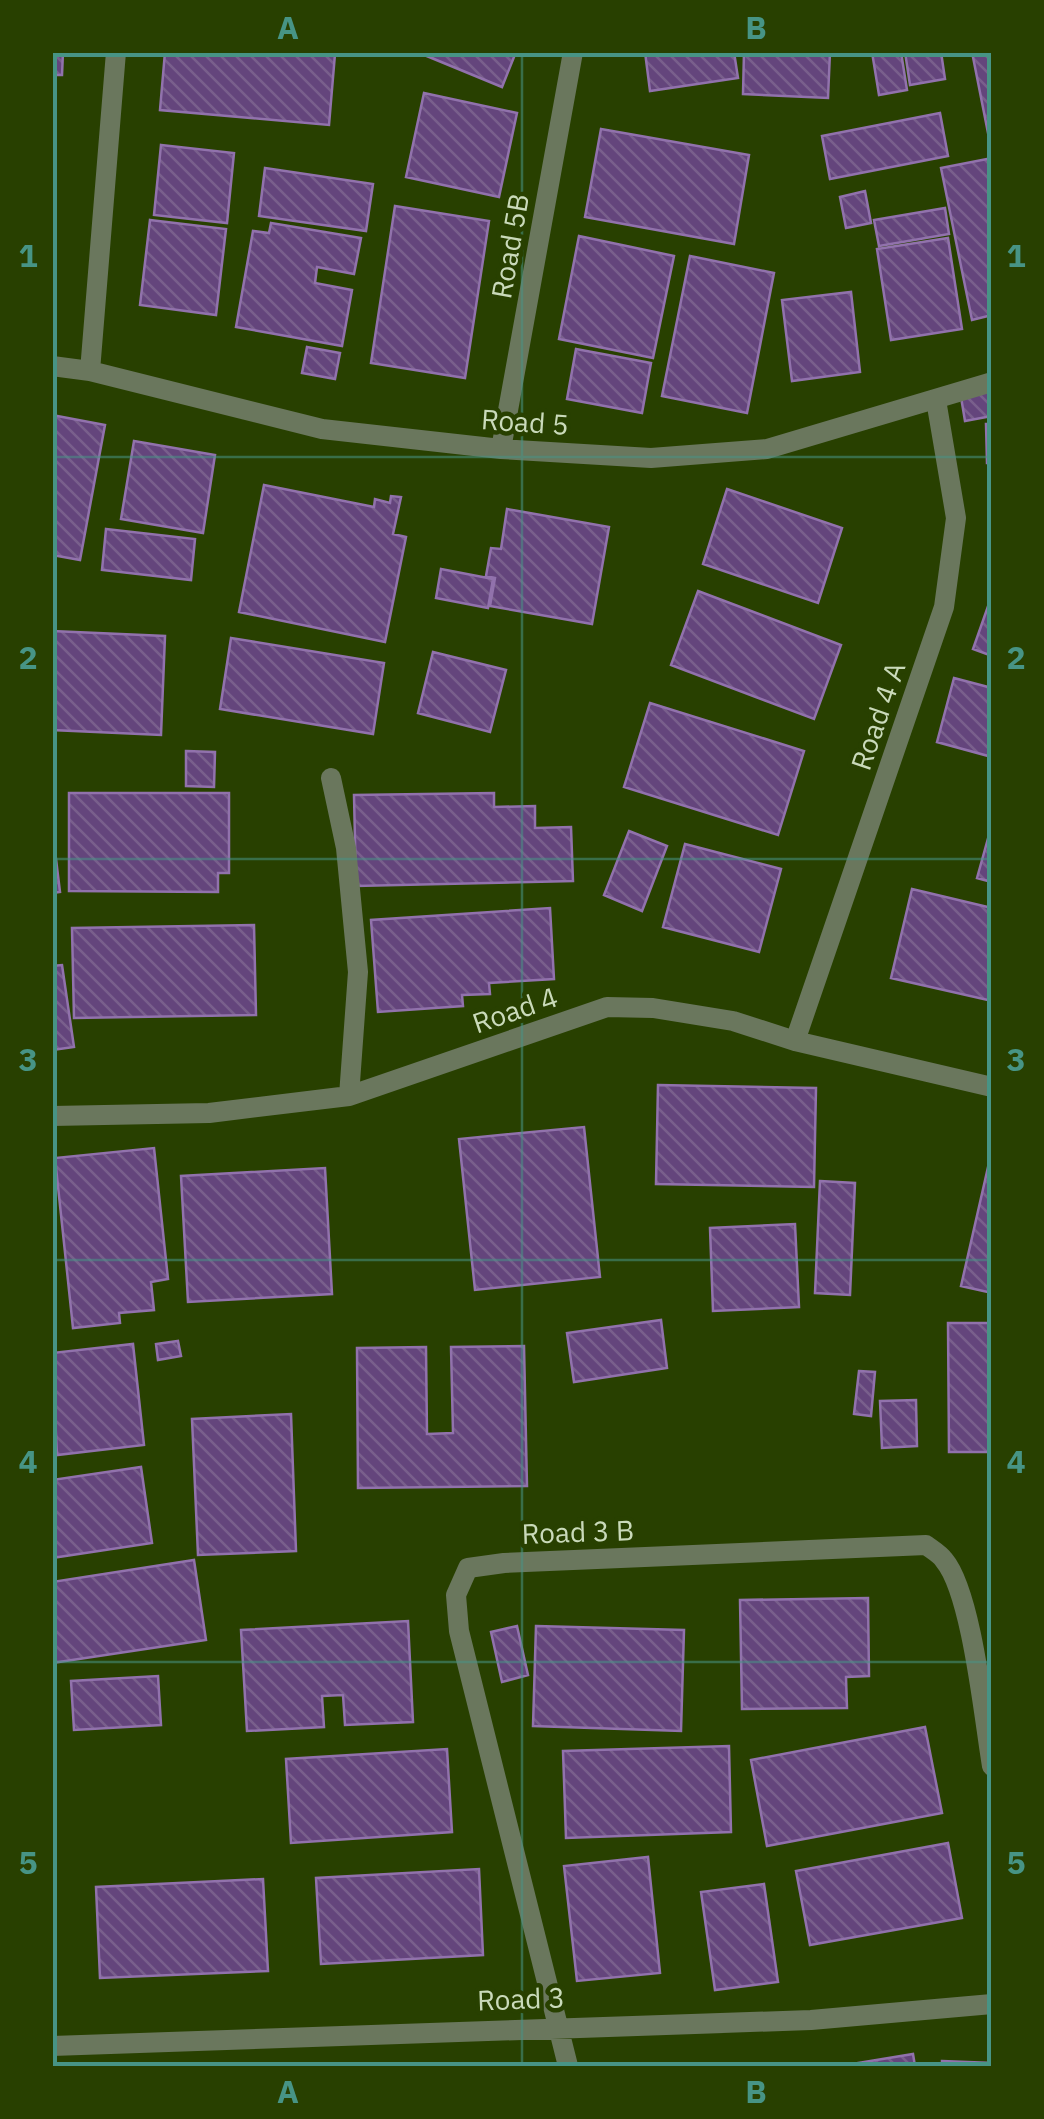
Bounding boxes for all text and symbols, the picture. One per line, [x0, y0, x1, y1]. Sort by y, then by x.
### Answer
text: A [277, 6, 299, 48]
text: B [745, 6, 767, 48]
street label: Road 5B [482, 190, 537, 301]
text: 1 [18, 234, 38, 276]
text: 1 [1006, 234, 1026, 276]
street label: Road 5 [480, 400, 570, 443]
text: 2 [18, 636, 38, 678]
text: 2 [1006, 636, 1026, 678]
street label: Road 4 A [842, 657, 913, 775]
street label: Road 4 [467, 978, 562, 1041]
text: 3 [18, 1038, 38, 1080]
text: 3 [1006, 1038, 1026, 1080]
text: 4 [18, 1440, 38, 1482]
text: 4 [1006, 1440, 1026, 1482]
street label: Road 3 B [521, 1511, 635, 1552]
text: 5 [18, 1841, 38, 1883]
text: 5 [1006, 1841, 1026, 1883]
street label: Road 3 [476, 1978, 565, 2019]
text: A [277, 2070, 299, 2112]
text: B [745, 2070, 767, 2112]

